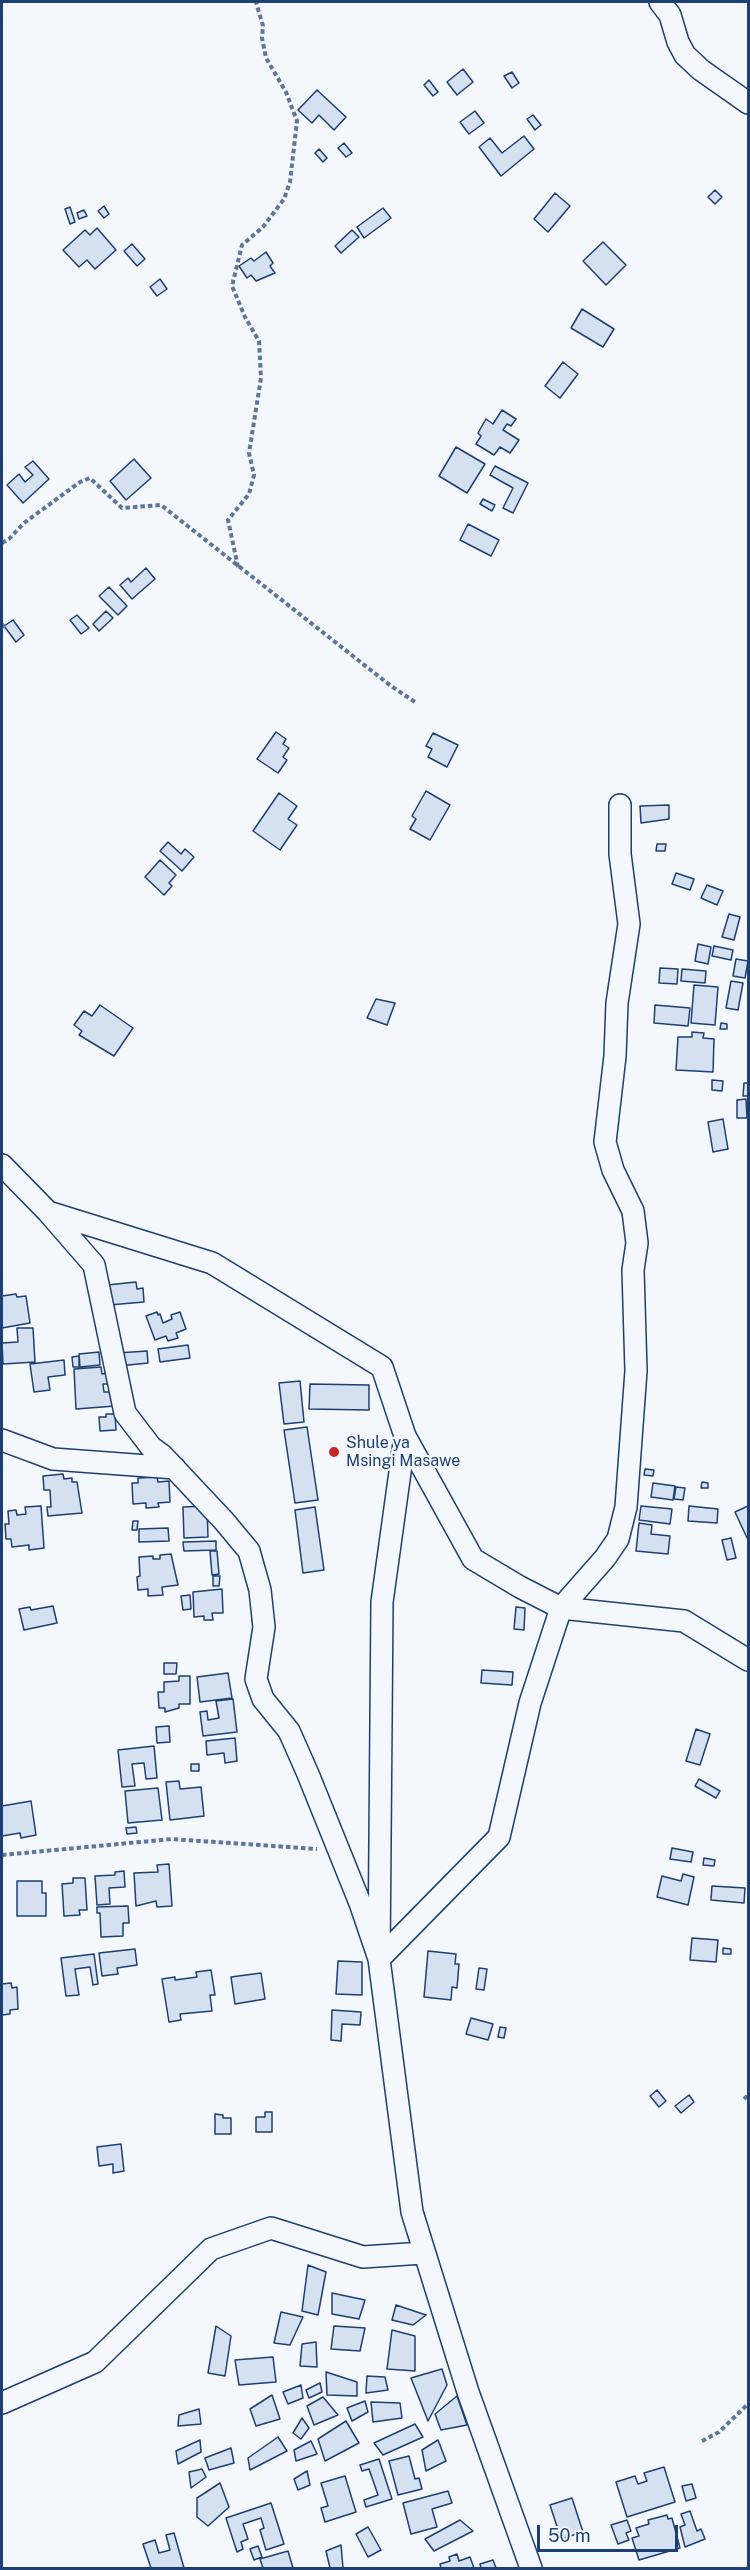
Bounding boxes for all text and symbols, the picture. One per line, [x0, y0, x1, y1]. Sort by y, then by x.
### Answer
place label: Shule ya Msingi Masawe [346, 1433, 460, 1471]
marker: Shule ya Msingi Masawe [327, 1445, 341, 1459]
scale bar [540, 2513, 681, 2551]
text: 50 m [548, 2525, 591, 2546]

